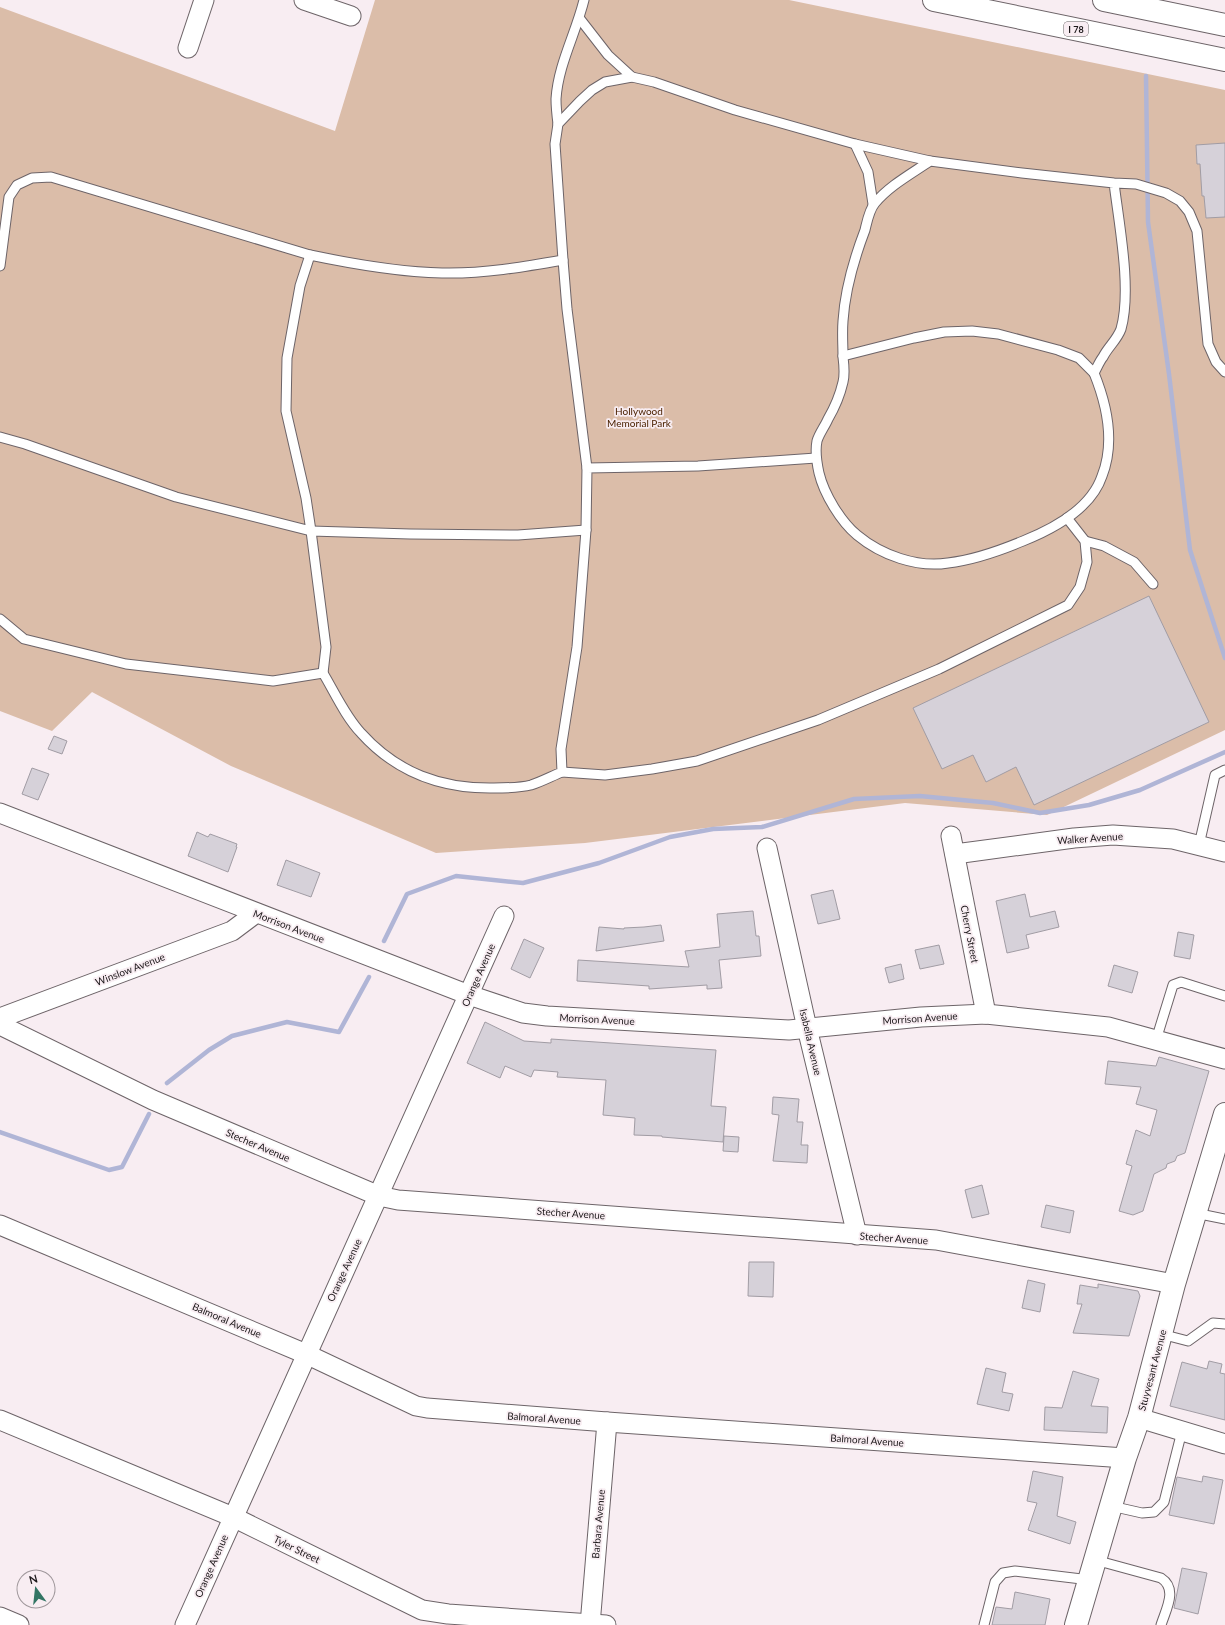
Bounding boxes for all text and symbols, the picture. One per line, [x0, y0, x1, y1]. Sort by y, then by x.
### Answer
road number: I 78 [1064, 22, 1088, 36]
park label: Hollywood Memorial Park [607, 405, 672, 429]
street label: Walker Avenue [1057, 830, 1123, 846]
street label: Cherry Street [959, 904, 982, 964]
street label: Morrison Avenue [252, 907, 326, 945]
street label: Orange Avenue [459, 942, 497, 1008]
street label: Winslow Avenue [94, 950, 166, 988]
street label: Isabella Avenue [798, 1008, 824, 1076]
street label: Morrison Avenue [882, 1009, 958, 1027]
street label: Morrison Avenue [559, 1011, 635, 1027]
street label: Stecher Avenue [224, 1126, 292, 1164]
street label: Stecher Avenue [536, 1205, 606, 1221]
street label: Stecher Avenue [859, 1230, 929, 1246]
street label: Orange Avenue [324, 1237, 364, 1303]
street label: Balmoral Avenue [191, 1300, 263, 1340]
street label: Stuyvesant Avenue [1135, 1328, 1169, 1412]
street label: Balmoral Avenue [507, 1409, 581, 1427]
street label: Balmoral Avenue [830, 1431, 904, 1449]
street label: Barbara Avenue [589, 1489, 607, 1559]
street label: Orange Avenue [192, 1533, 230, 1599]
street label: Tyler Street [272, 1533, 323, 1566]
north arrow [16, 1569, 56, 1609]
text: N [28, 1571, 39, 1586]

